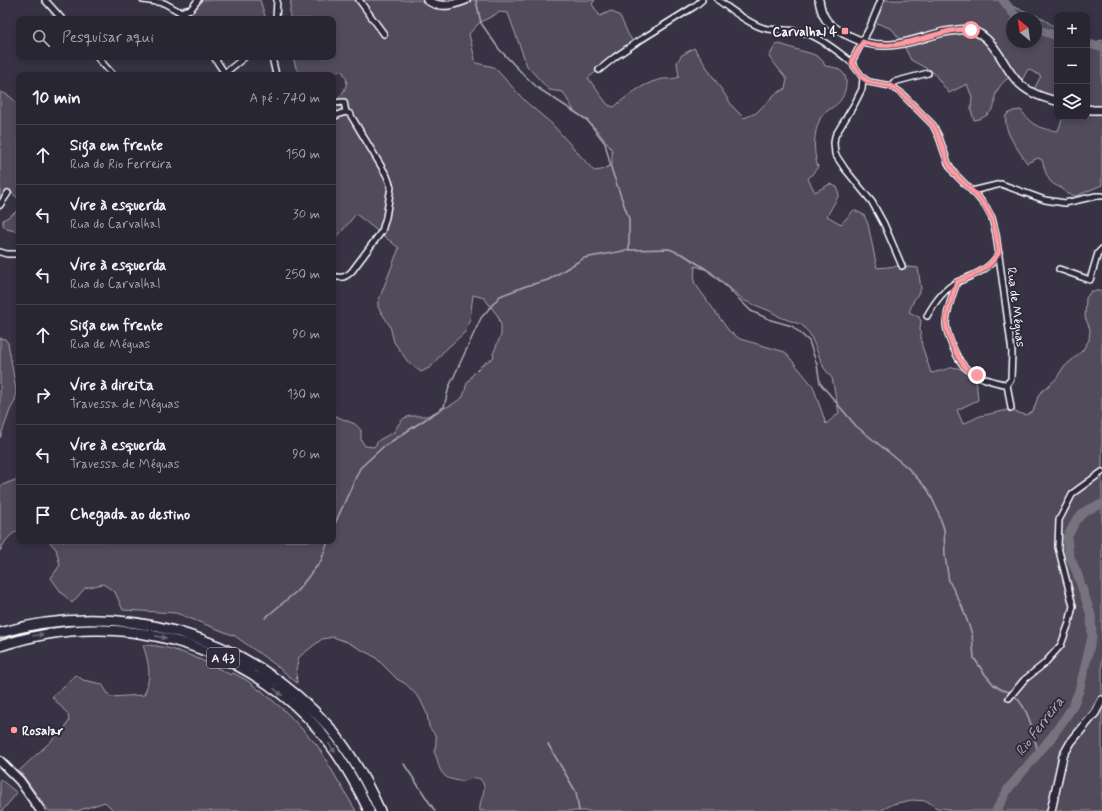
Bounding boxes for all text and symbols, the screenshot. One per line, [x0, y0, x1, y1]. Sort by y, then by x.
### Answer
north arrow [1006, 12, 1042, 48]
map controls [1054, 12, 1090, 120]
button: + [1054, 12, 1090, 48]
search box [16, 16, 336, 60]
route start [962, 21, 980, 39]
place label: Carvalhal 4 [772, 24, 837, 41]
marker: Carvalhal 4 [840, 26, 850, 36]
icon: search [30, 27, 52, 49]
text: Pesquisar aqui [62, 28, 154, 48]
button: − [1054, 48, 1090, 84]
button: layers [1054, 84, 1090, 120]
text: 10 min [32, 87, 81, 109]
text: A pé · 740 m [250, 90, 320, 107]
text: Siga em frente [70, 136, 163, 156]
icon: ahead [32, 144, 54, 166]
text: 150 m [286, 146, 320, 163]
text: Rua do Rio Ferreira [70, 156, 172, 173]
text: Vire à esquerda [70, 196, 166, 216]
icon: left [32, 204, 54, 226]
text: 30 m [293, 206, 320, 223]
text: Rua do Carvalhal [70, 216, 161, 233]
text: Vire à esquerda [70, 256, 166, 276]
icon: left [32, 264, 54, 286]
text: 250 m [285, 266, 320, 283]
street label: Rua de Méguas [1002, 266, 1029, 348]
text: Rua do Carvalhal [70, 276, 161, 293]
text: Siga em frente [70, 316, 163, 336]
icon: ahead [32, 324, 54, 346]
text: 90 m [292, 326, 320, 343]
text: Rua de Méguas [70, 336, 150, 353]
route end [968, 366, 986, 384]
text: Vire à direita [70, 376, 154, 396]
icon: right [32, 384, 54, 406]
text: 130 m [287, 386, 320, 403]
text: Travessa de Méguas [70, 396, 180, 413]
text: Vire à esquerda [70, 436, 166, 456]
icon: left [32, 444, 54, 466]
text: 90 m [292, 446, 320, 463]
text: Travessa de Méguas [70, 456, 180, 473]
icon: arrive [32, 504, 54, 526]
text: Chegada ao destino [70, 505, 190, 525]
one-way arrow [32, 632, 44, 638]
one-way arrow [155, 635, 168, 641]
road number: A 43 [207, 648, 239, 668]
one-way arrow [273, 688, 284, 697]
water label: Rio Ferreira [1012, 693, 1068, 760]
place label: Rosalar [22, 723, 64, 740]
marker: Rosalar [9, 725, 19, 735]
one-way arrow [328, 742, 336, 753]

